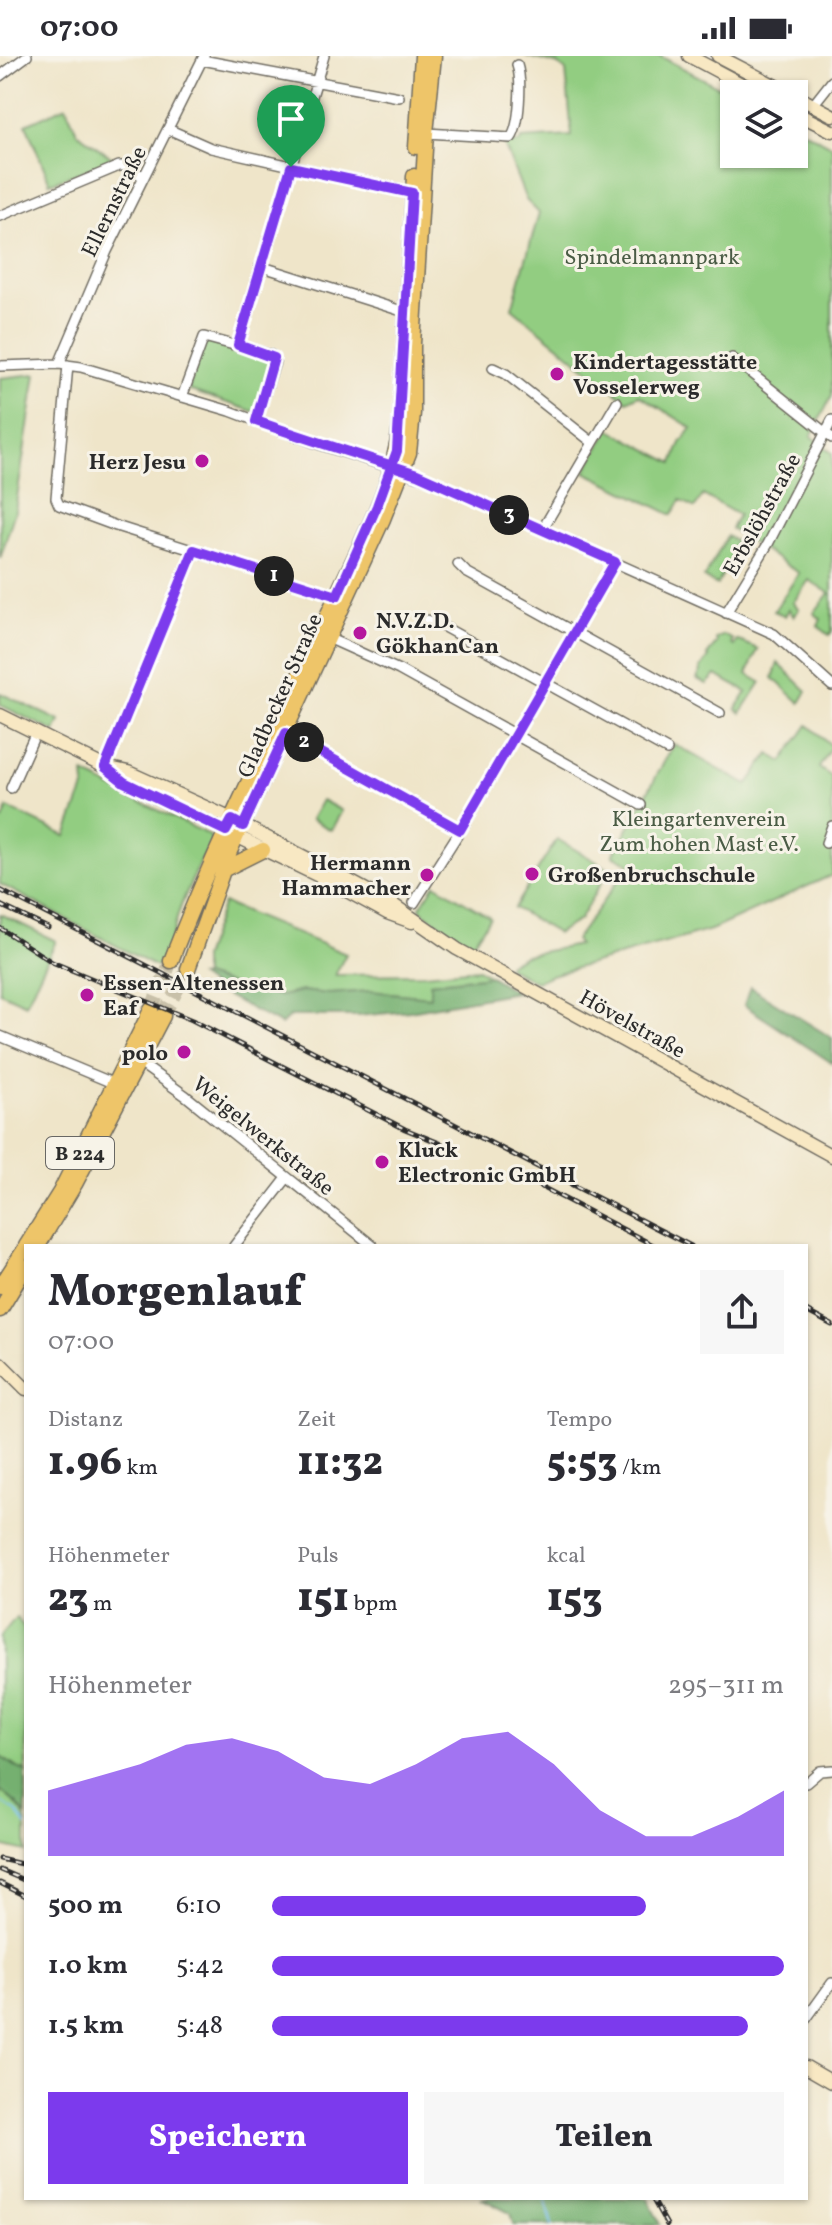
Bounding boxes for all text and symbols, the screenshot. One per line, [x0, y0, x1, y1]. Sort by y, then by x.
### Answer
text: 07:00 [40, 7, 119, 49]
map controls [720, 80, 808, 168]
button: layers [720, 80, 808, 168]
pin [257, 85, 325, 167]
icon: arrive [269, 97, 313, 141]
street label: Ellernstraße [75, 141, 155, 263]
park label: Spindelmannpark [564, 243, 740, 274]
place label: Kindertagesstätte Vosselerweg [573, 348, 757, 404]
marker: Kindertagesstätte Vosselerweg [548, 365, 566, 383]
place label: Herz Jesu [89, 448, 186, 479]
street label: Erbslöhstraße [717, 448, 810, 582]
marker: Herz Jesu [193, 452, 211, 470]
pin: 3 [489, 495, 529, 535]
text: 3 [503, 499, 515, 530]
pin: 1 [254, 556, 294, 596]
text: 1 [270, 560, 278, 591]
place label: N.V.Z.D. GökhanCan [376, 607, 499, 663]
street label: Gladbecker Straße [231, 609, 331, 783]
marker: N.V.Z.D. GökhanCan [351, 624, 369, 642]
pin: 2 [284, 722, 324, 762]
text: 2 [298, 726, 310, 757]
park label: Kleingartenverein Zum hohen Mast e.V. [599, 805, 799, 861]
place label: Hermann Hammacher [282, 849, 412, 905]
place label: Großenbruchschule [548, 861, 755, 892]
marker: Großenbruchschule [523, 865, 541, 883]
marker: Hermann Hammacher [418, 866, 436, 884]
place label: Essen-Altenessen Eaf [103, 969, 284, 1025]
street label: Hövelstraße [573, 983, 691, 1067]
marker: Essen-Altenessen Eaf [78, 986, 96, 1004]
place label: polo [122, 1039, 168, 1070]
marker: polo [175, 1043, 193, 1061]
street label: Weigelwerkstraße [185, 1070, 340, 1204]
place label: Kluck Electronic GmbH [398, 1136, 576, 1192]
road number: B 224 [46, 1137, 114, 1169]
marker: Kluck Electronic GmbH [373, 1153, 391, 1171]
text: Morgenlauf [48, 1263, 303, 1324]
button: share [700, 1270, 784, 1354]
text: 07:00 [48, 1324, 114, 1360]
text: Distanz [48, 1405, 123, 1436]
text: Zeit [297, 1405, 336, 1436]
text: Tempo [547, 1405, 612, 1436]
text: 1.96 [48, 1436, 122, 1492]
text: 11:32 [297, 1436, 383, 1492]
text: 5:53 [547, 1436, 618, 1492]
text: km [122, 1453, 158, 1484]
text: /km [618, 1453, 662, 1484]
text: Höhenmeter [48, 1541, 170, 1572]
text: Puls [297, 1541, 339, 1572]
text: kcal [547, 1541, 586, 1572]
text: 23 [48, 1572, 89, 1628]
text: 151 [297, 1572, 349, 1628]
text: 153 [547, 1572, 603, 1628]
text: m [89, 1589, 112, 1620]
text: bpm [349, 1589, 398, 1620]
text: Höhenmeter [48, 1668, 192, 1704]
text: 295–311 m [668, 1668, 784, 1704]
text: 500 m [48, 1888, 123, 1924]
text: 6:10 [176, 1888, 221, 1924]
text: 1.0 km [48, 1948, 128, 1984]
text: 5:42 [176, 1948, 224, 1984]
text: 1.5 km [48, 2008, 124, 2044]
text: 5:48 [176, 2008, 223, 2044]
button: Speichern [48, 2092, 408, 2184]
button: Teilen [424, 2092, 784, 2184]

